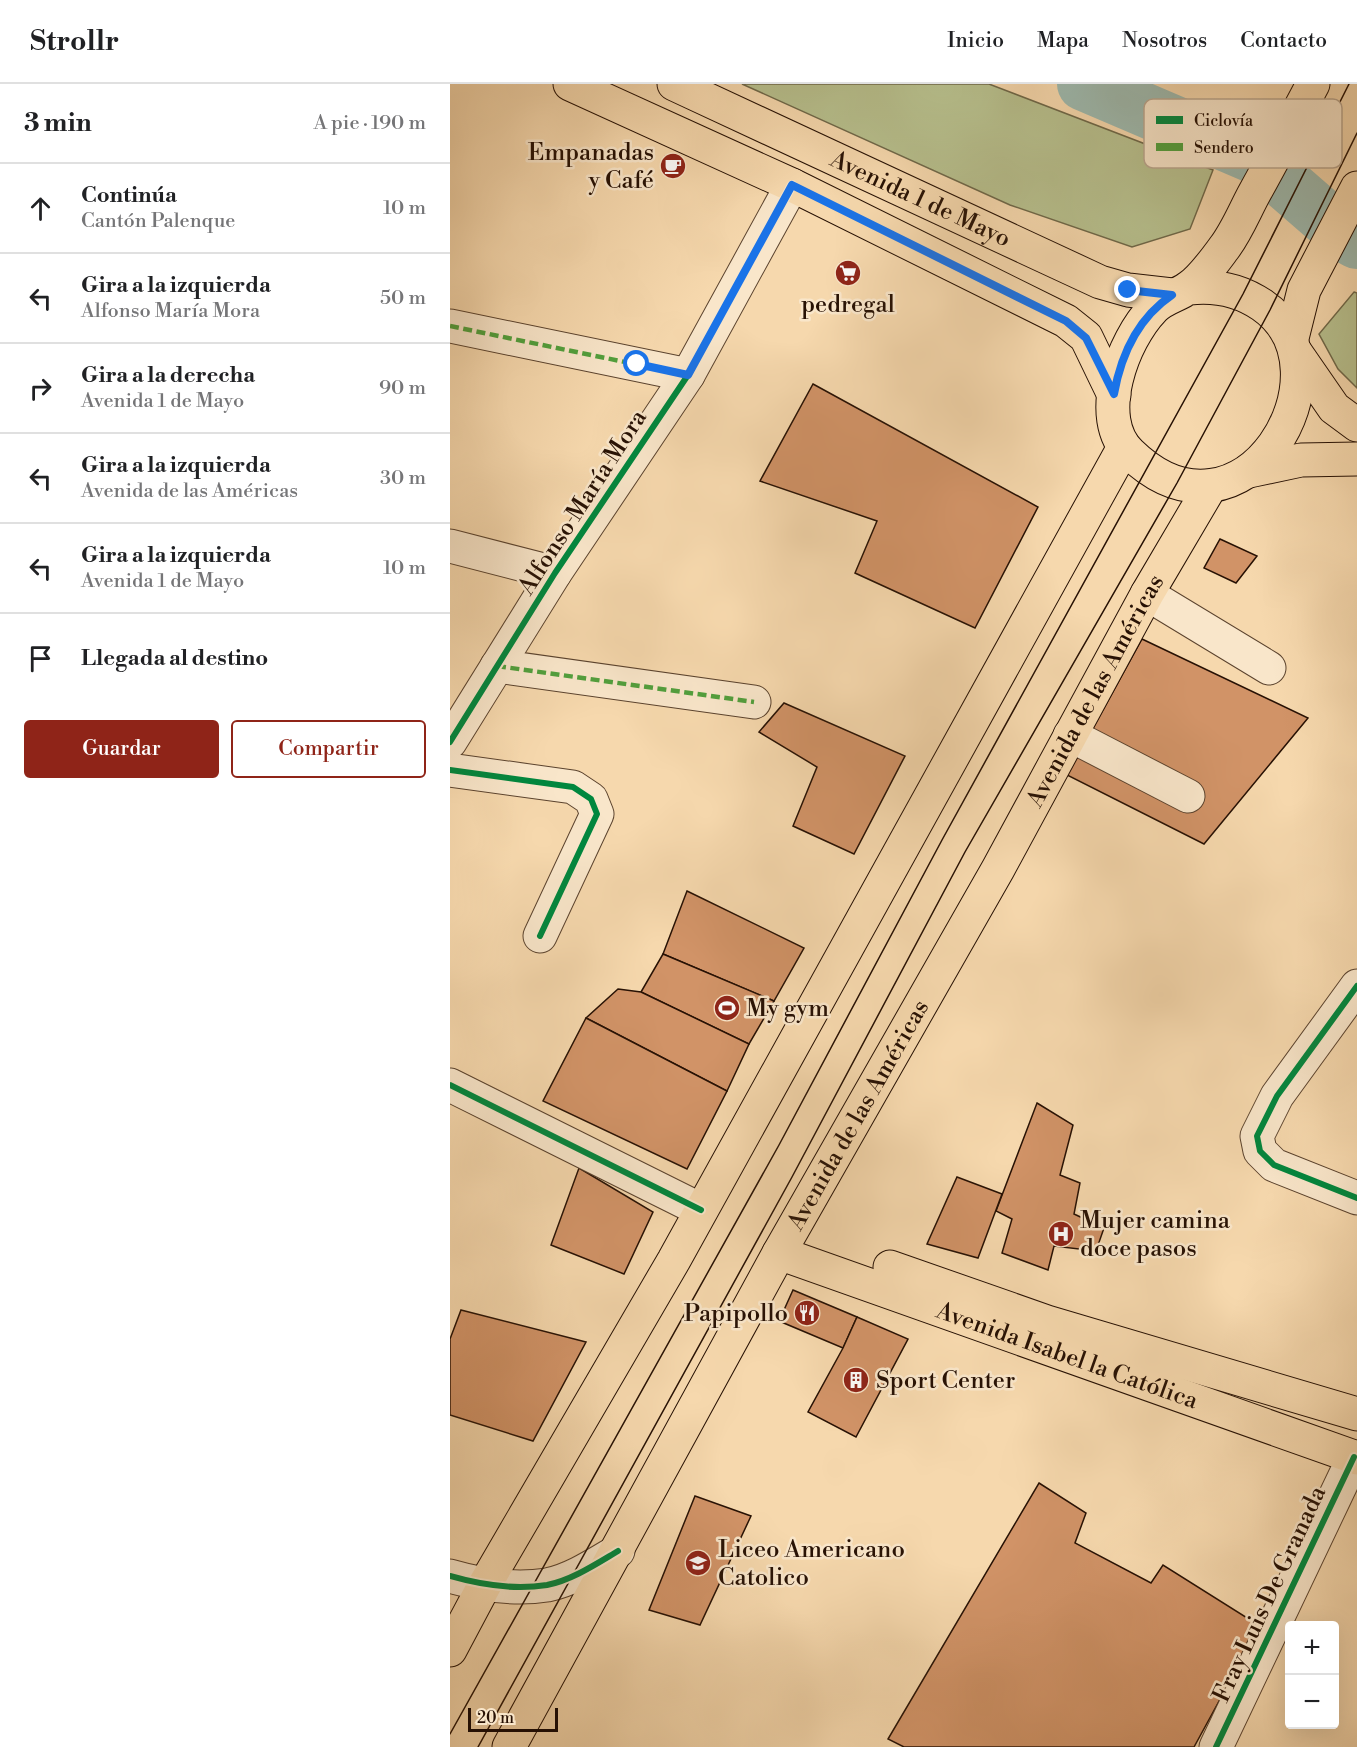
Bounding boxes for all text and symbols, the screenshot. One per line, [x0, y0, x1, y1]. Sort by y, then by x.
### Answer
text: Strollr [30, 24, 119, 59]
text: Inicio [947, 28, 1004, 54]
text: Mapa [1037, 28, 1089, 54]
text: Nosotros [1122, 28, 1207, 54]
text: Contacto [1240, 28, 1327, 54]
legend [1144, 99, 1342, 168]
text: 3 min [24, 107, 92, 139]
text: A pie · 190 m [313, 111, 426, 136]
text: Ciclovía [1194, 111, 1254, 131]
place label: Empanadas y Café [528, 138, 654, 196]
text: Sendero [1194, 138, 1254, 158]
street label: Avenida 1 de Mayo [824, 144, 1015, 254]
cafe icon: Empanadas y Café [658, 151, 688, 181]
text: Continúa [81, 182, 177, 209]
icon: ahead [24, 192, 57, 225]
text: 10 m [383, 196, 426, 221]
text: Cantón Palenque [81, 209, 235, 234]
supermarket icon: pedregal [833, 258, 863, 288]
text: Gira a la izquierda [81, 272, 271, 299]
route end [1114, 276, 1140, 302]
icon: left [24, 282, 57, 315]
text: 50 m [380, 286, 426, 311]
place label: pedregal [801, 290, 895, 320]
text: Alfonso María Mora [81, 299, 260, 324]
route start [623, 350, 649, 376]
text: Gira a la derecha [81, 362, 255, 389]
icon: right [24, 372, 57, 405]
text: 90 m [379, 376, 426, 401]
text: Avenida 1 de Mayo [81, 389, 244, 414]
street label: Alfonso María Mora [511, 404, 654, 602]
text: Gira a la izquierda [81, 452, 271, 479]
icon: left [24, 462, 57, 495]
text: 30 m [380, 466, 426, 491]
text: Avenida de las Américas [81, 479, 298, 504]
text: Gira a la izquierda [81, 542, 271, 569]
icon: left [24, 552, 57, 585]
text: 10 m [383, 556, 426, 581]
text: Avenida 1 de Mayo [81, 569, 244, 594]
street label: Avenida de las Américas [1020, 569, 1171, 814]
icon: arrive [24, 642, 57, 675]
text: Llegada al destino [81, 645, 268, 672]
button: Guardar [24, 720, 219, 778]
button: Compartir [231, 720, 426, 778]
sports icon: My gym [712, 993, 742, 1023]
place label: My gym [746, 994, 829, 1024]
street label: Avenida de las Américas [781, 995, 936, 1237]
place label: Mujer camina doce pasos [1080, 1206, 1231, 1264]
hospital icon: Mujer camina doce pasos [1046, 1219, 1076, 1249]
street label: Avenida Isabel la Católica [931, 1296, 1203, 1417]
restaurant icon: Papipollo [792, 1298, 822, 1328]
place label: Papipollo [684, 1299, 788, 1329]
building icon: Sport Center [841, 1365, 871, 1395]
place label: Sport Center [876, 1366, 1015, 1396]
street label: Fray Luis De Granada [1207, 1481, 1334, 1707]
place label: Liceo Americano Catolico [718, 1535, 905, 1593]
school or university icon: Liceo Americano Catolico [683, 1548, 713, 1578]
map controls [1285, 1621, 1339, 1729]
button: + [1285, 1621, 1339, 1675]
button: − [1285, 1675, 1339, 1729]
scale bar [468, 1705, 558, 1732]
text: 20 m [477, 1708, 514, 1728]

